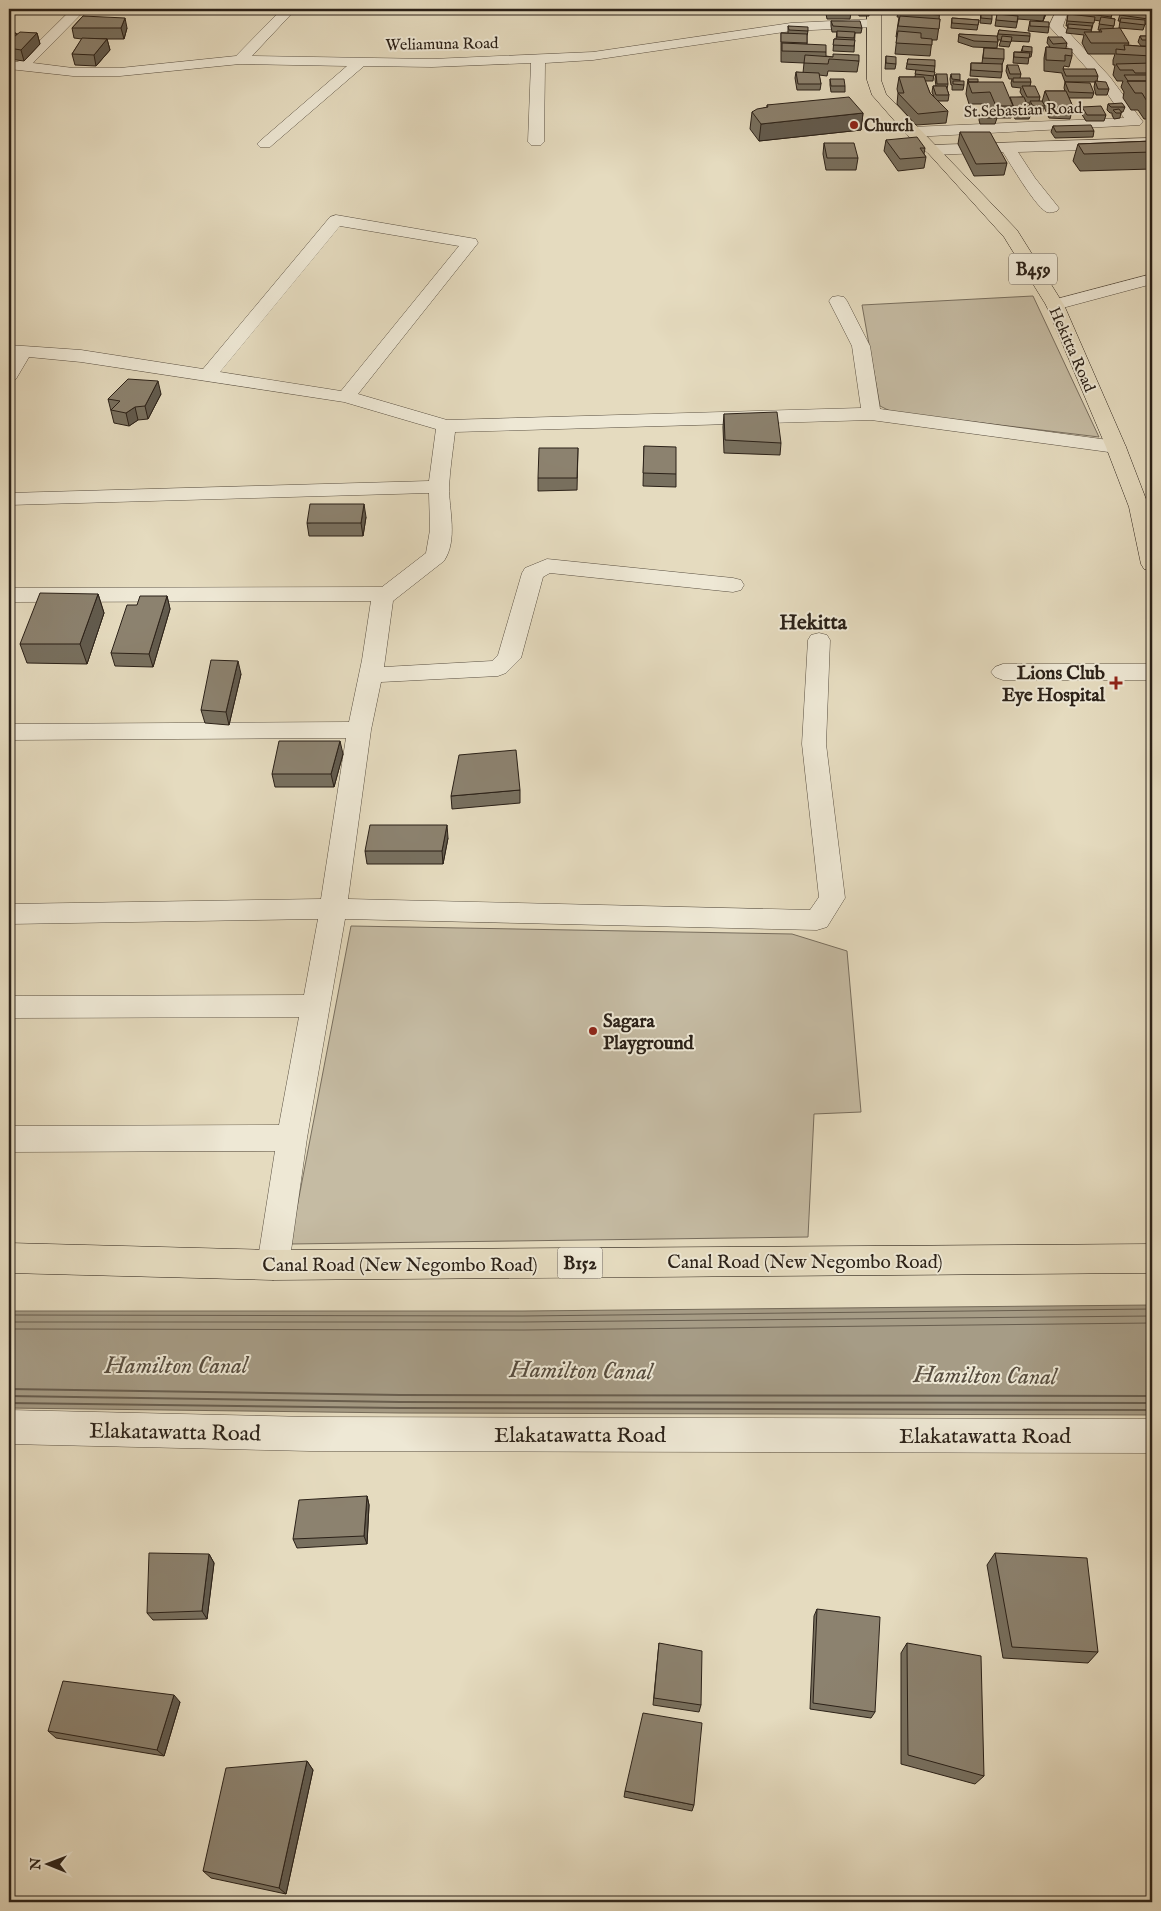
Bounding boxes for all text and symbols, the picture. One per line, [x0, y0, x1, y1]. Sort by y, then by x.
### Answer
street label: Weliamuna Road [385, 34, 499, 56]
street label: St.Sebastian Road [963, 99, 1083, 123]
place label: Church [864, 117, 914, 137]
marker: Church [848, 119, 860, 131]
road number: B459 [1009, 253, 1057, 284]
street label: Hekitta Road [1043, 304, 1099, 396]
district label: Hekitta [779, 610, 848, 637]
place label: Lions Club Eye Hospital [1002, 662, 1106, 708]
marker: Lions Club Eye Hospital [1109, 676, 1123, 690]
place label: Sagara Playground [603, 1010, 695, 1056]
marker: Sagara Playground [587, 1025, 599, 1037]
road number: B152 [558, 1248, 602, 1278]
street label: Canal Road (New Negombo Road) [667, 1251, 943, 1275]
street label: Canal Road (New Negombo Road) [262, 1254, 538, 1278]
water label: Hamilton Canal [103, 1351, 250, 1382]
water label: Hamilton Canal [508, 1355, 655, 1388]
water label: Hamilton Canal [912, 1360, 1059, 1393]
street label: Elakatawatta Road [89, 1418, 261, 1449]
street label: Elakatawatta Road [494, 1422, 666, 1450]
street label: Elakatawatta Road [899, 1423, 1071, 1451]
north arrow [22, 1838, 72, 1888]
text: N [27, 1858, 45, 1871]

